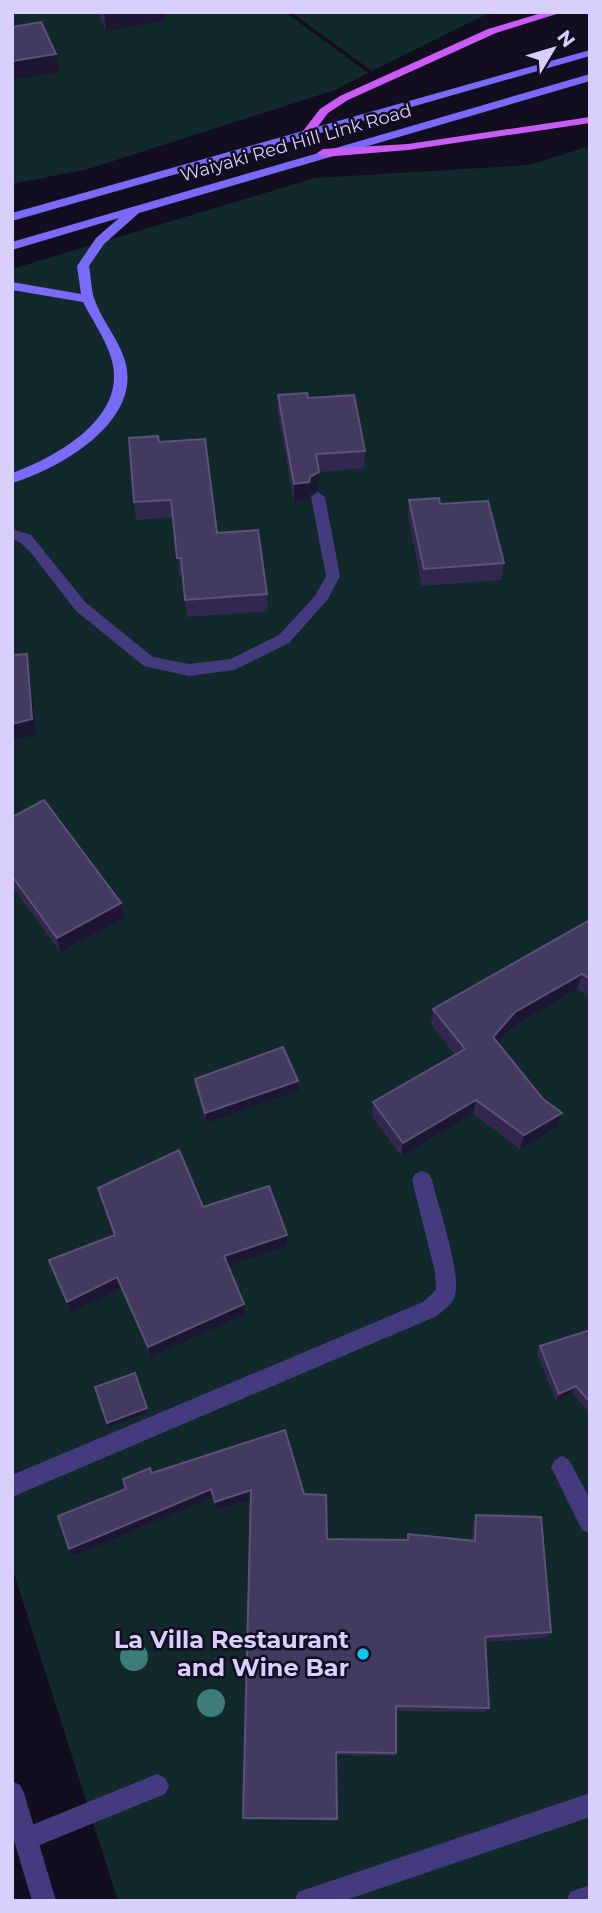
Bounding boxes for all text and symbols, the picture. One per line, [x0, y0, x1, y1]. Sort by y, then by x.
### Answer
north arrow [518, 14, 588, 84]
text: N [552, 26, 580, 52]
street label: Waiyaki Red Hill Link Road [178, 99, 414, 187]
place label: La Villa Restaurant and Wine Bar [114, 1625, 350, 1682]
marker: La Villa Restaurant and Wine Bar [355, 1646, 371, 1662]

